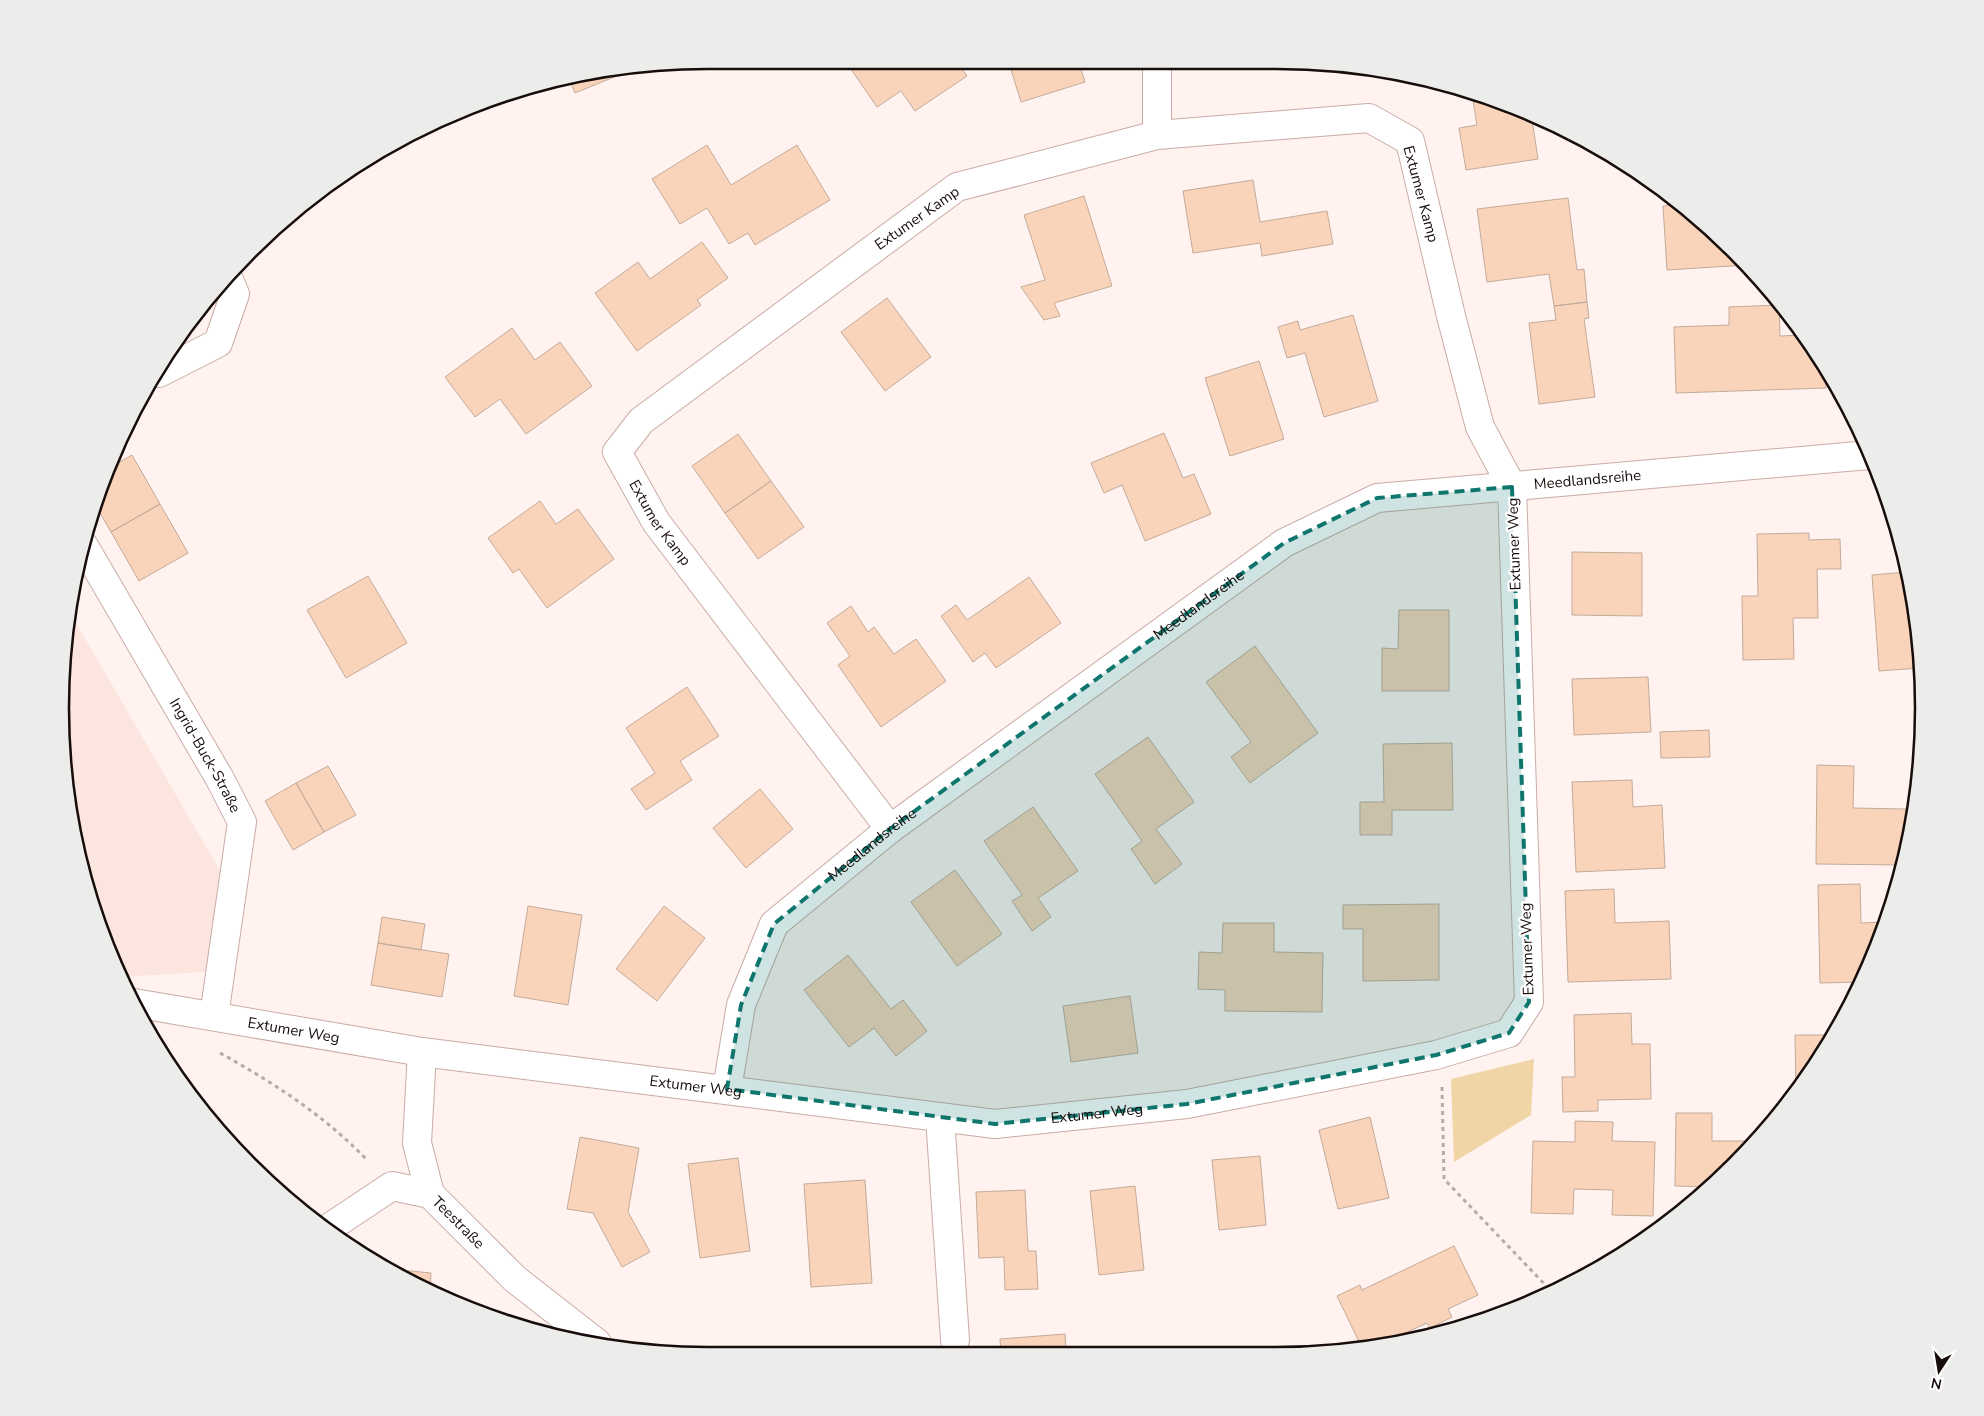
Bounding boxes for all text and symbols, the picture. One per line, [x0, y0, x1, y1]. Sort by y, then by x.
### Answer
street label: Extumer Kamp [1398, 143, 1444, 245]
street label: Extumer Kamp [871, 181, 964, 255]
street label: Meedlandsreihe [1533, 465, 1642, 494]
street label: Extumer Kamp [624, 476, 696, 570]
street label: Extumer Weg [1502, 497, 1526, 591]
street label: Meedlandsreihe [1149, 565, 1248, 645]
street label: Ingrid-Buck-Straße [165, 694, 246, 816]
street label: Meedlandsreihe [824, 803, 920, 886]
street label: Extumer Weg [1515, 902, 1539, 996]
street label: Extumer Weg [246, 1013, 341, 1048]
street label: Extumer Weg [648, 1071, 743, 1102]
street label: Extumer Weg [1050, 1099, 1144, 1128]
street label: Teestraße [428, 1192, 489, 1253]
north arrow [1914, 1346, 1964, 1396]
text: N [1929, 1373, 1944, 1394]

